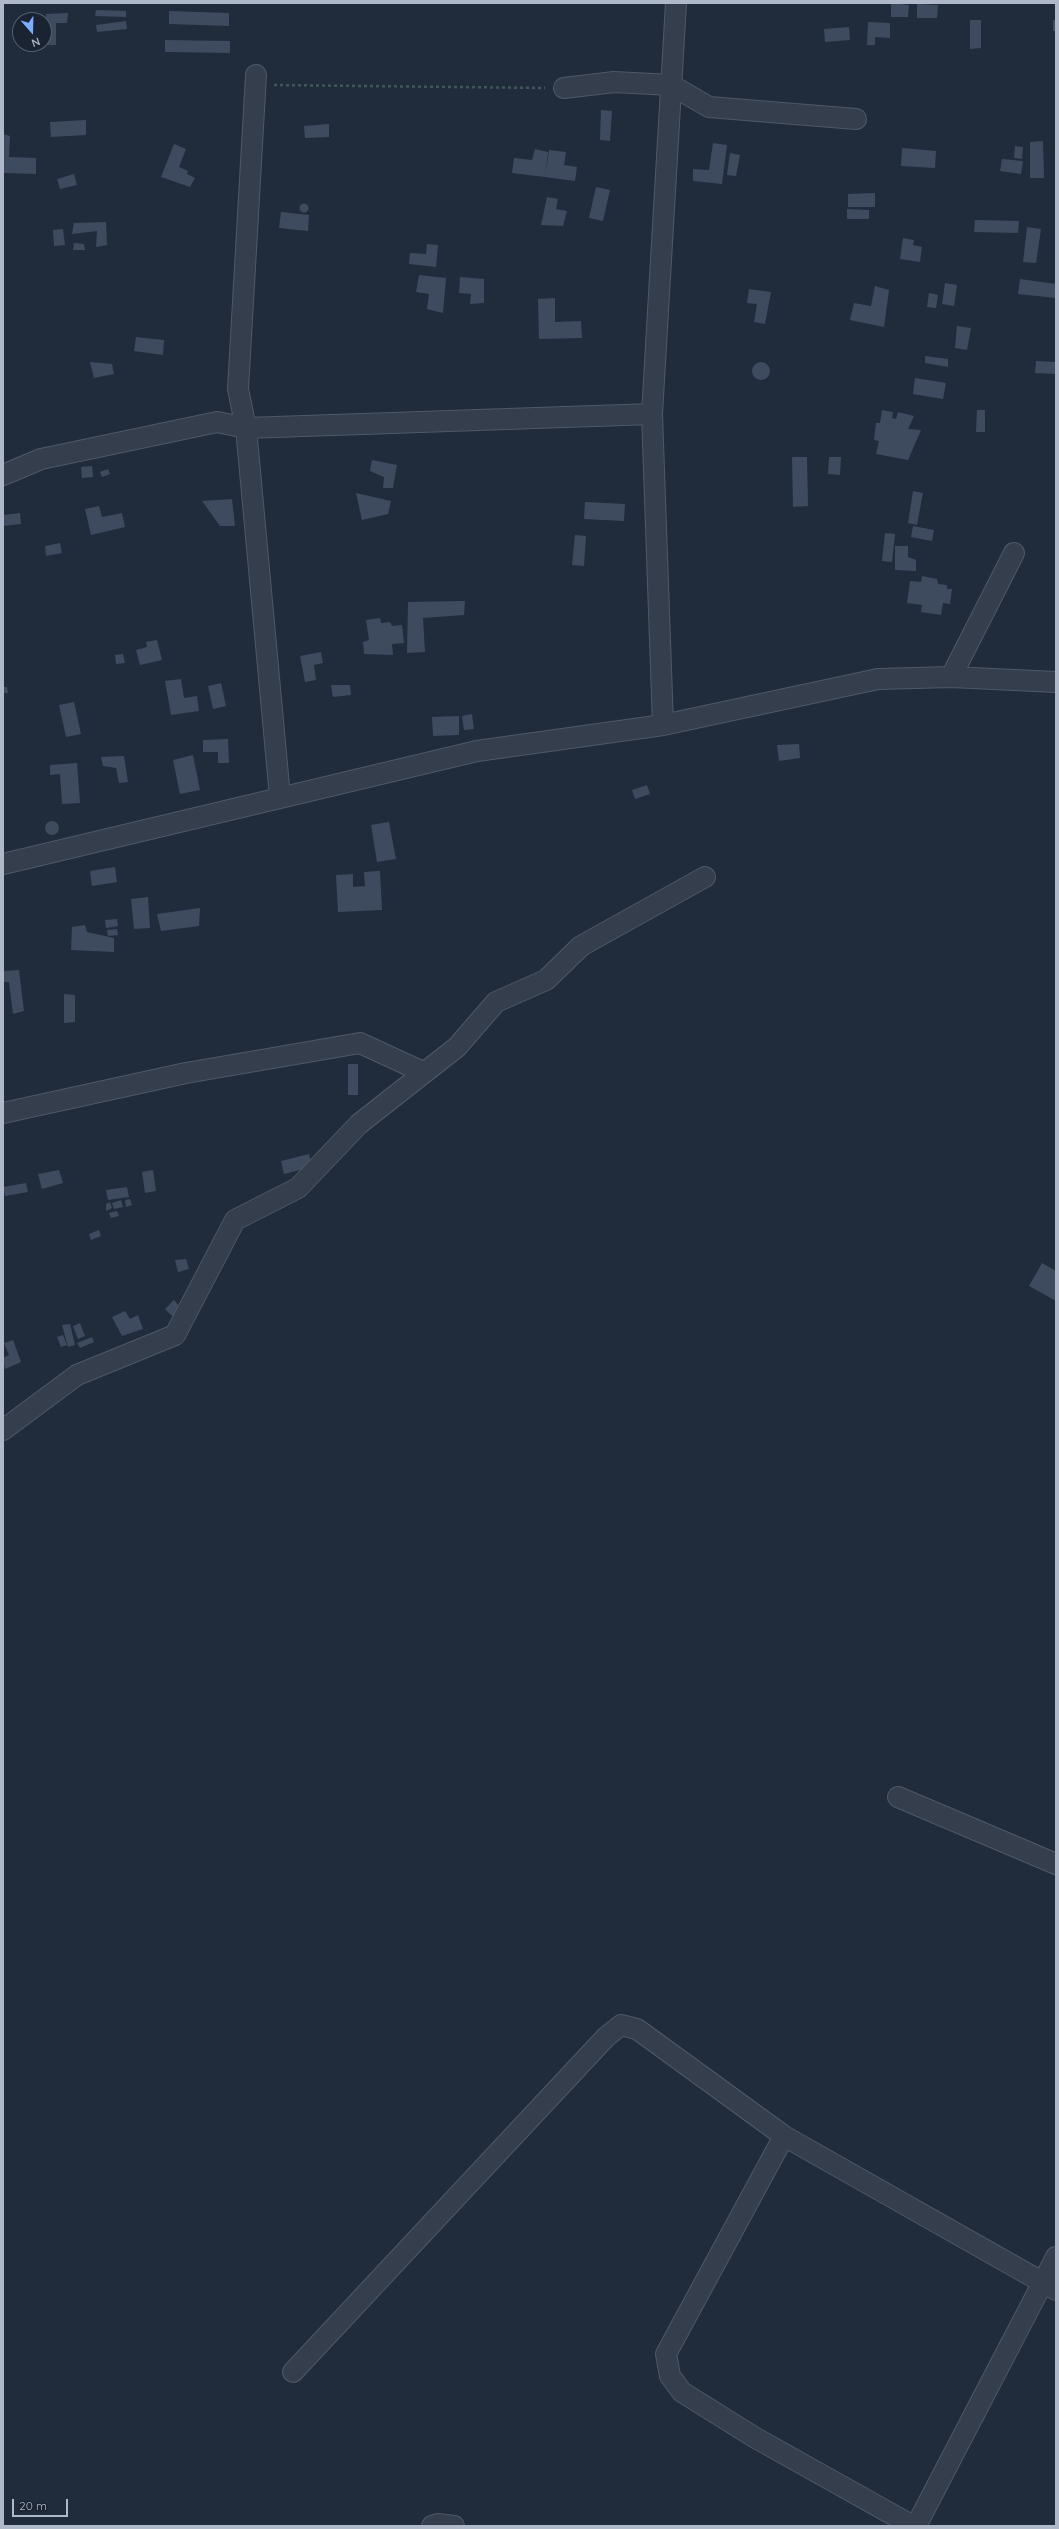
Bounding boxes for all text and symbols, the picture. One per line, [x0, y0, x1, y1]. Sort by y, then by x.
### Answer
north arrow [12, 12, 52, 52]
text: N [30, 34, 42, 50]
scale bar [14, 2491, 70, 2517]
text: 20 m [19, 2498, 47, 2513]

